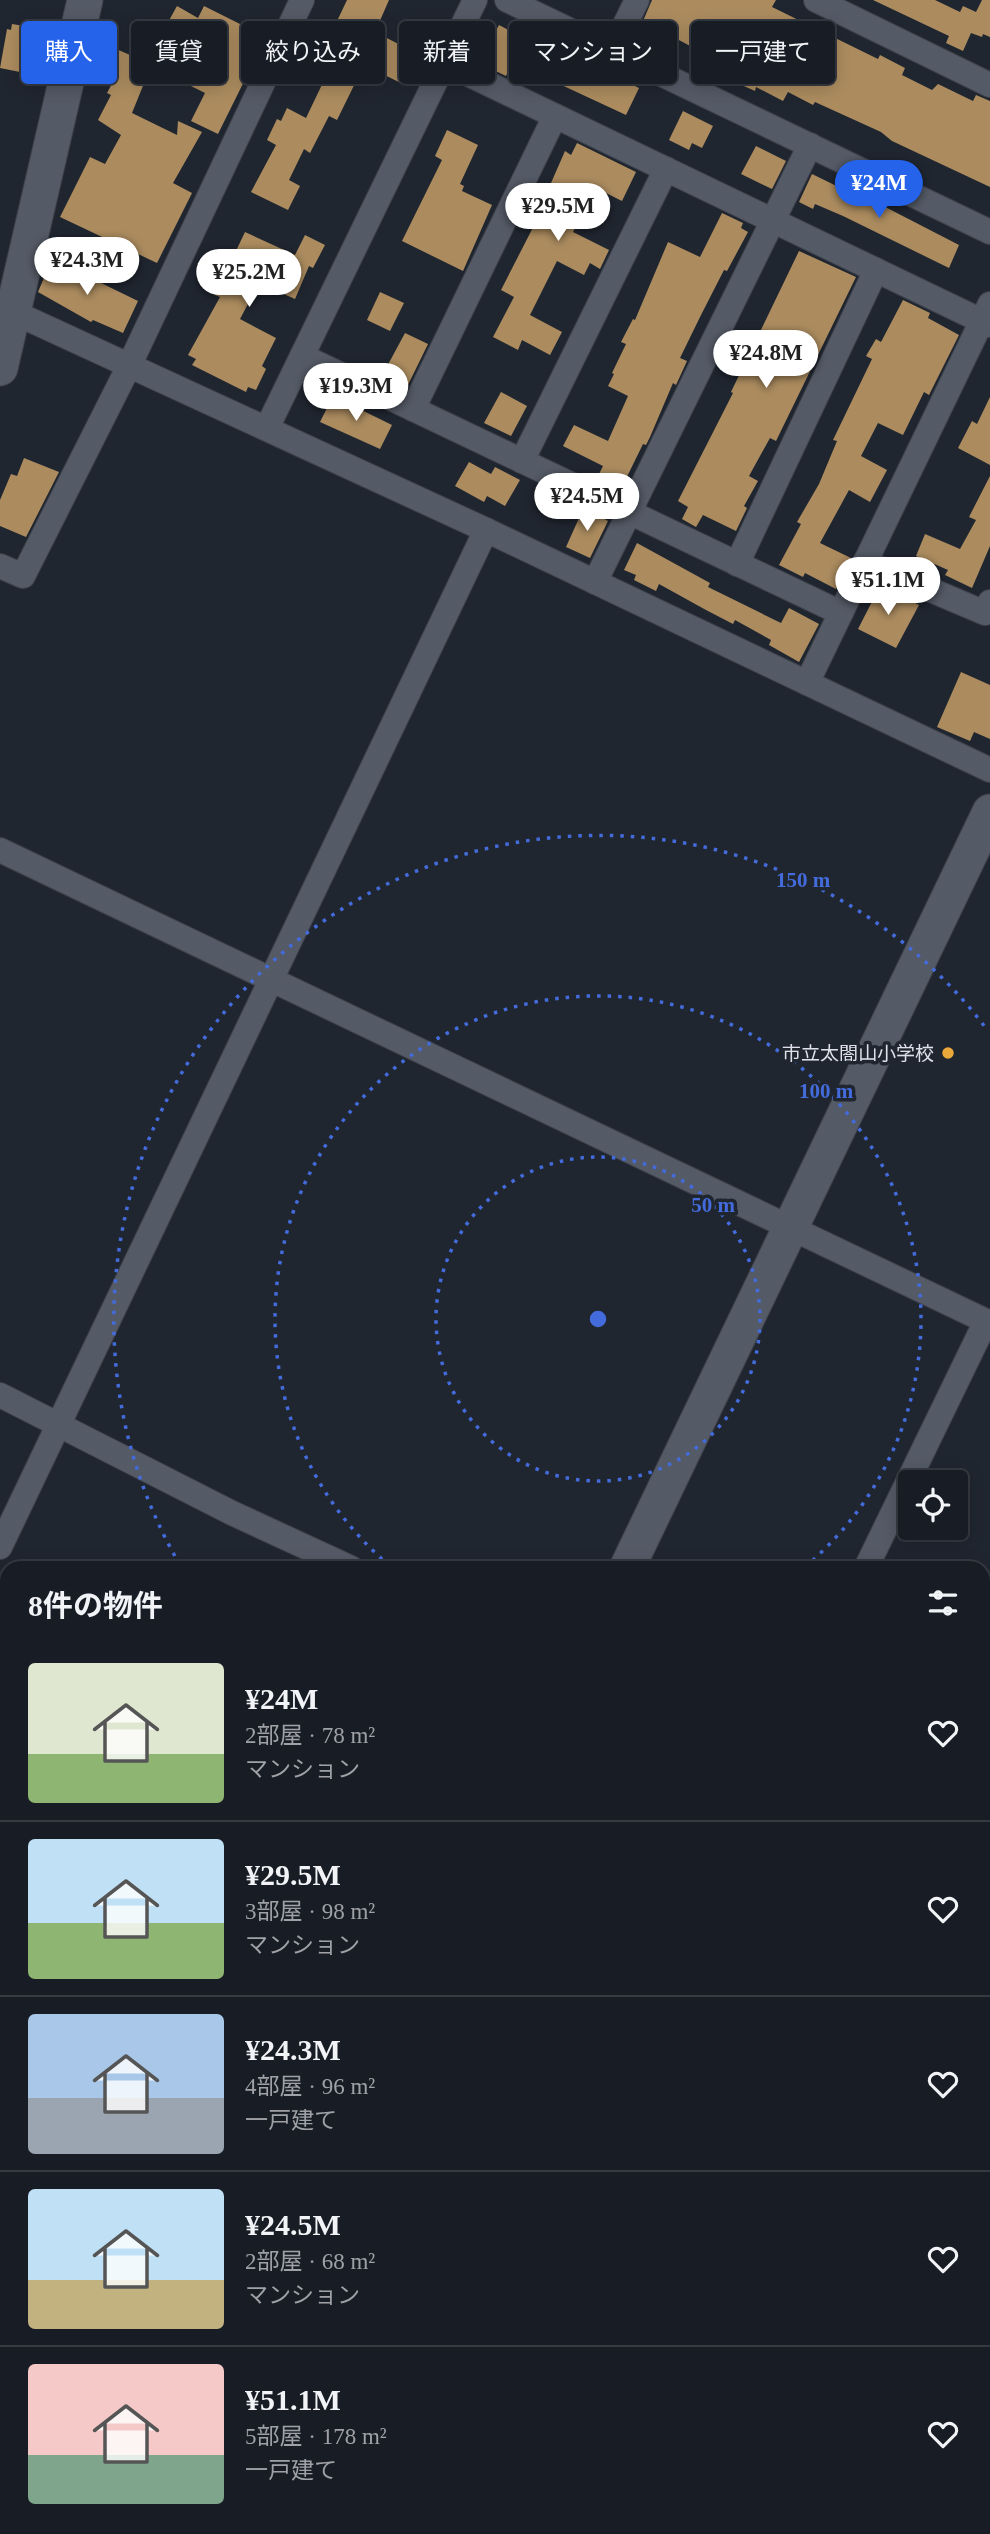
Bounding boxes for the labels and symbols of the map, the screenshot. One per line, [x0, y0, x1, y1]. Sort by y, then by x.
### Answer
pin: ¥24M [838, 160, 920, 220]
pin: ¥29.5M [501, 184, 615, 243]
pin: ¥24.3M [30, 238, 144, 297]
pin: ¥25.2M [192, 250, 306, 309]
pin: ¥24.8M [709, 330, 823, 390]
pin: ¥19.3M [299, 364, 413, 423]
pin: ¥24.5M [530, 474, 644, 533]
pin: ¥51.1M [831, 558, 945, 617]
text: 150 m [776, 868, 831, 892]
place label: 市立太閤山小学校 [782, 1043, 934, 1064]
marker: 市立太閤山小学校 [940, 1045, 956, 1061]
text: 100 m [799, 1079, 854, 1103]
text: 50 m [691, 1193, 735, 1217]
centre of rings [586, 1307, 610, 1331]

